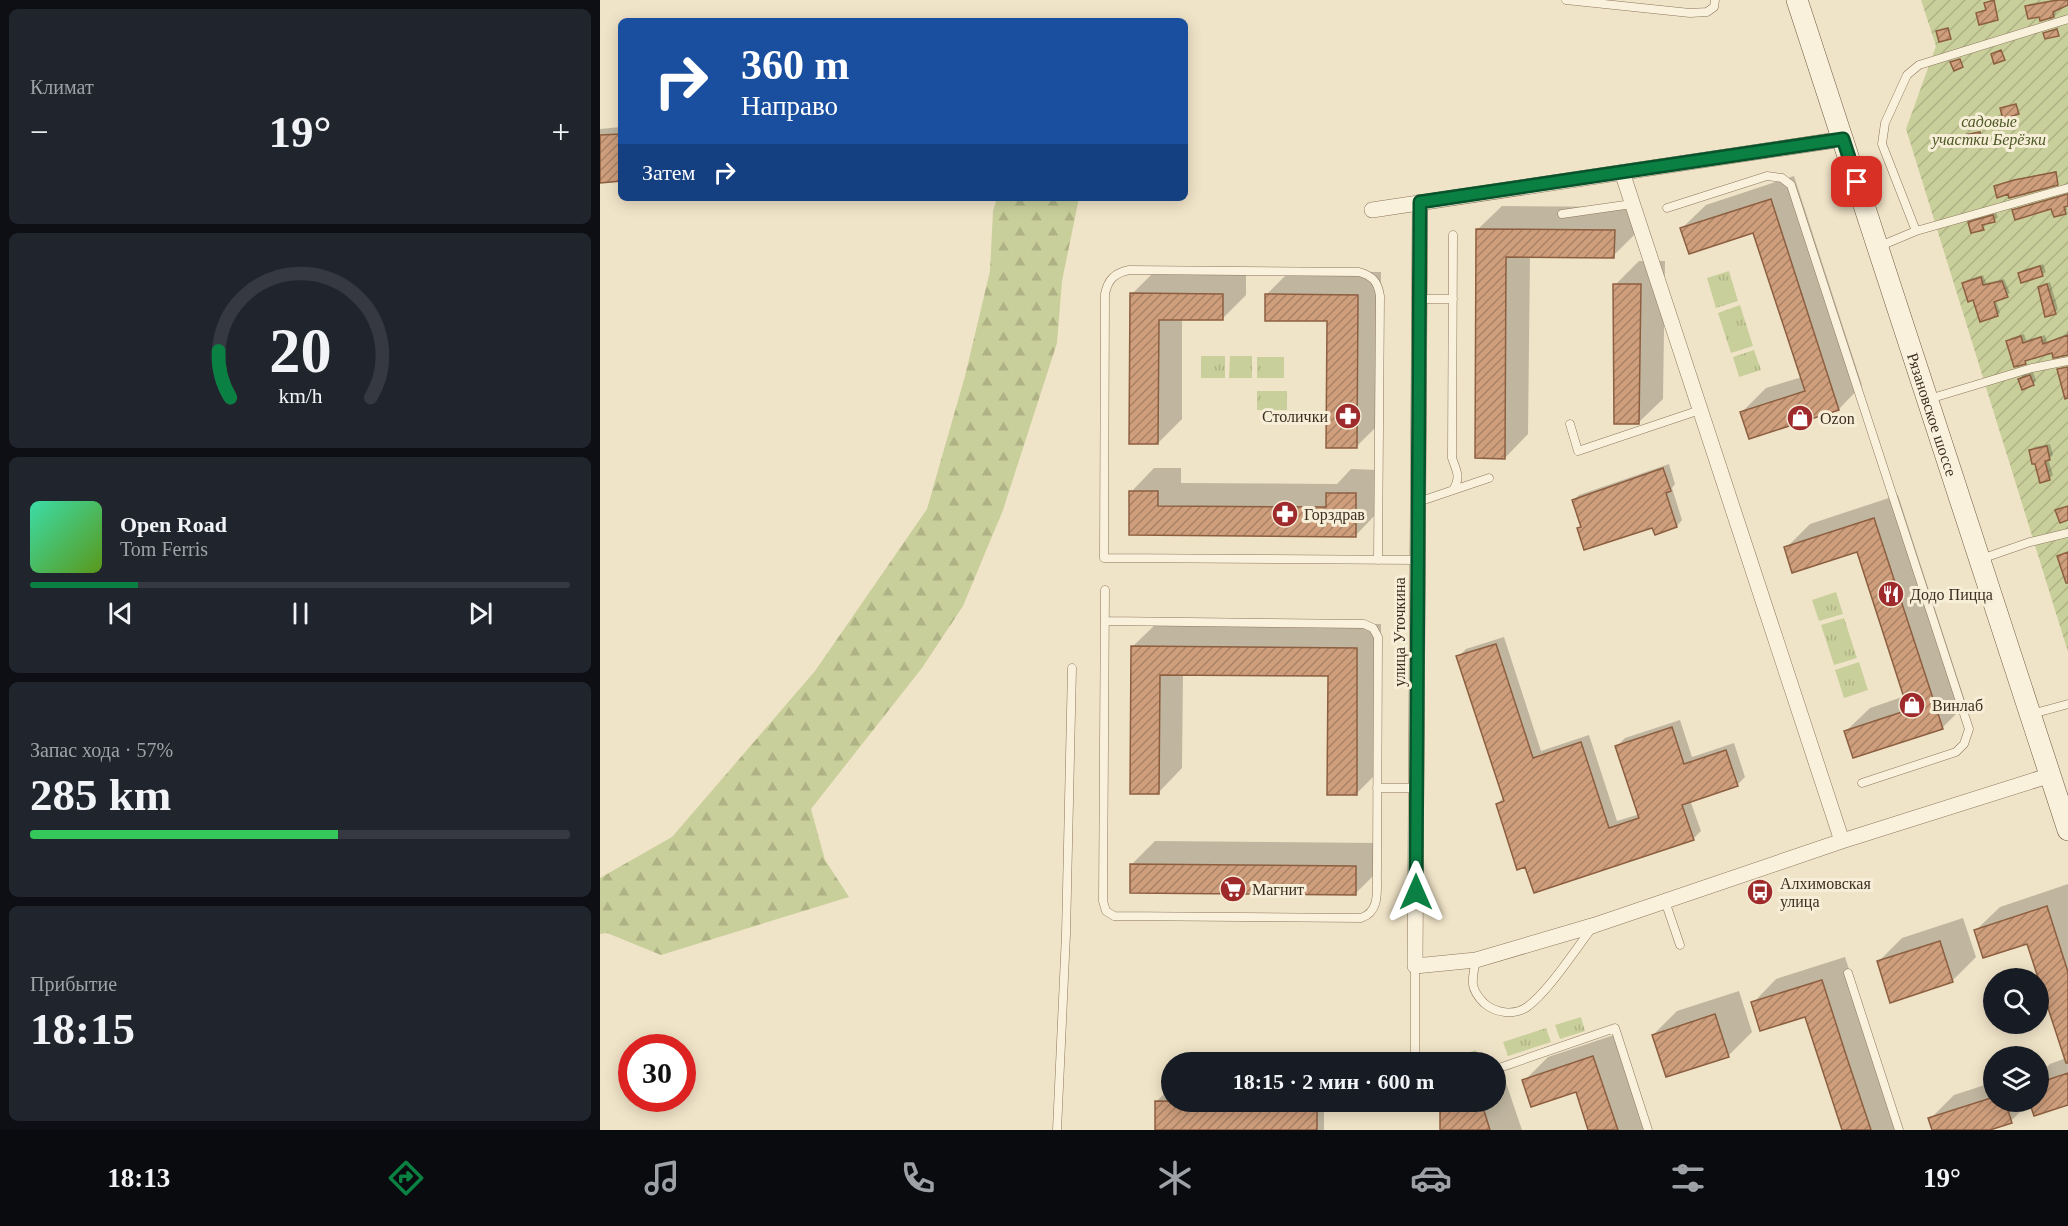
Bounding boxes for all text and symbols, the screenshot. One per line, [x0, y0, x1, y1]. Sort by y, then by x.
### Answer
icon: right [642, 42, 720, 120]
text: 360 m [741, 42, 850, 88]
text: Климат [30, 76, 94, 98]
text: Направо [741, 91, 838, 121]
text: 19° [269, 107, 332, 157]
park label: садовые участки Берёзки [1930, 113, 2046, 149]
text: − [30, 114, 49, 150]
text: + [551, 114, 570, 150]
icon: right [708, 156, 741, 189]
pin [1831, 156, 1882, 207]
text: Затем [642, 160, 696, 185]
icon: arrive [1840, 165, 1873, 198]
text: 20 [269, 316, 331, 385]
street label: Рязановское шоссе [1904, 351, 1960, 478]
text: km/h [278, 384, 322, 408]
pharmacy icon: Столички [1333, 401, 1363, 431]
shop icon: Ozon [1785, 403, 1815, 433]
place label: Столички [1262, 408, 1328, 425]
place label: Ozon [1820, 410, 1855, 427]
pharmacy icon: Горздрав [1270, 499, 1300, 529]
place label: Горздрав [1304, 506, 1365, 524]
text: Open Road [120, 512, 227, 537]
text: Tom Ferris [120, 538, 208, 560]
street label: улица Уточкина [1391, 577, 1409, 687]
restaurant icon: Додо Пицца [1876, 579, 1906, 609]
place label: Додо Пицца [1910, 586, 1993, 604]
icon: previous [104, 597, 137, 630]
icon: pause [284, 597, 317, 630]
icon: next [464, 597, 497, 630]
shop icon: Винлаб [1897, 690, 1927, 720]
place label: Винлаб [1932, 697, 1983, 714]
text: Запас хода · 57% [30, 739, 173, 761]
text: 285 km [30, 770, 171, 820]
position arrow [1384, 860, 1448, 924]
supermarket icon: Магнит [1218, 874, 1248, 904]
place label: Алхимовская улица [1780, 875, 1871, 911]
bus stop icon: Алхимовская улица [1745, 877, 1775, 907]
place label: Магнит [1252, 881, 1304, 898]
map controls [1983, 968, 2049, 1112]
button: search [1983, 968, 2049, 1034]
text: Прибытие [30, 973, 117, 995]
text: 18:15 [30, 1004, 135, 1054]
speed limit sign: 30 [618, 1034, 696, 1112]
button: layers [1983, 1046, 2049, 1112]
text: 18:15 · 2 мин · 600 m [1233, 1069, 1434, 1094]
icon: directions [385, 1157, 427, 1199]
icon: music [641, 1157, 683, 1199]
icon: phone [897, 1157, 939, 1199]
icon: climate [1154, 1157, 1196, 1199]
icon: car [1410, 1157, 1452, 1199]
icon: filters [1667, 1157, 1709, 1199]
text: 18:13 [107, 1163, 170, 1193]
text: 19° [1923, 1163, 1961, 1193]

